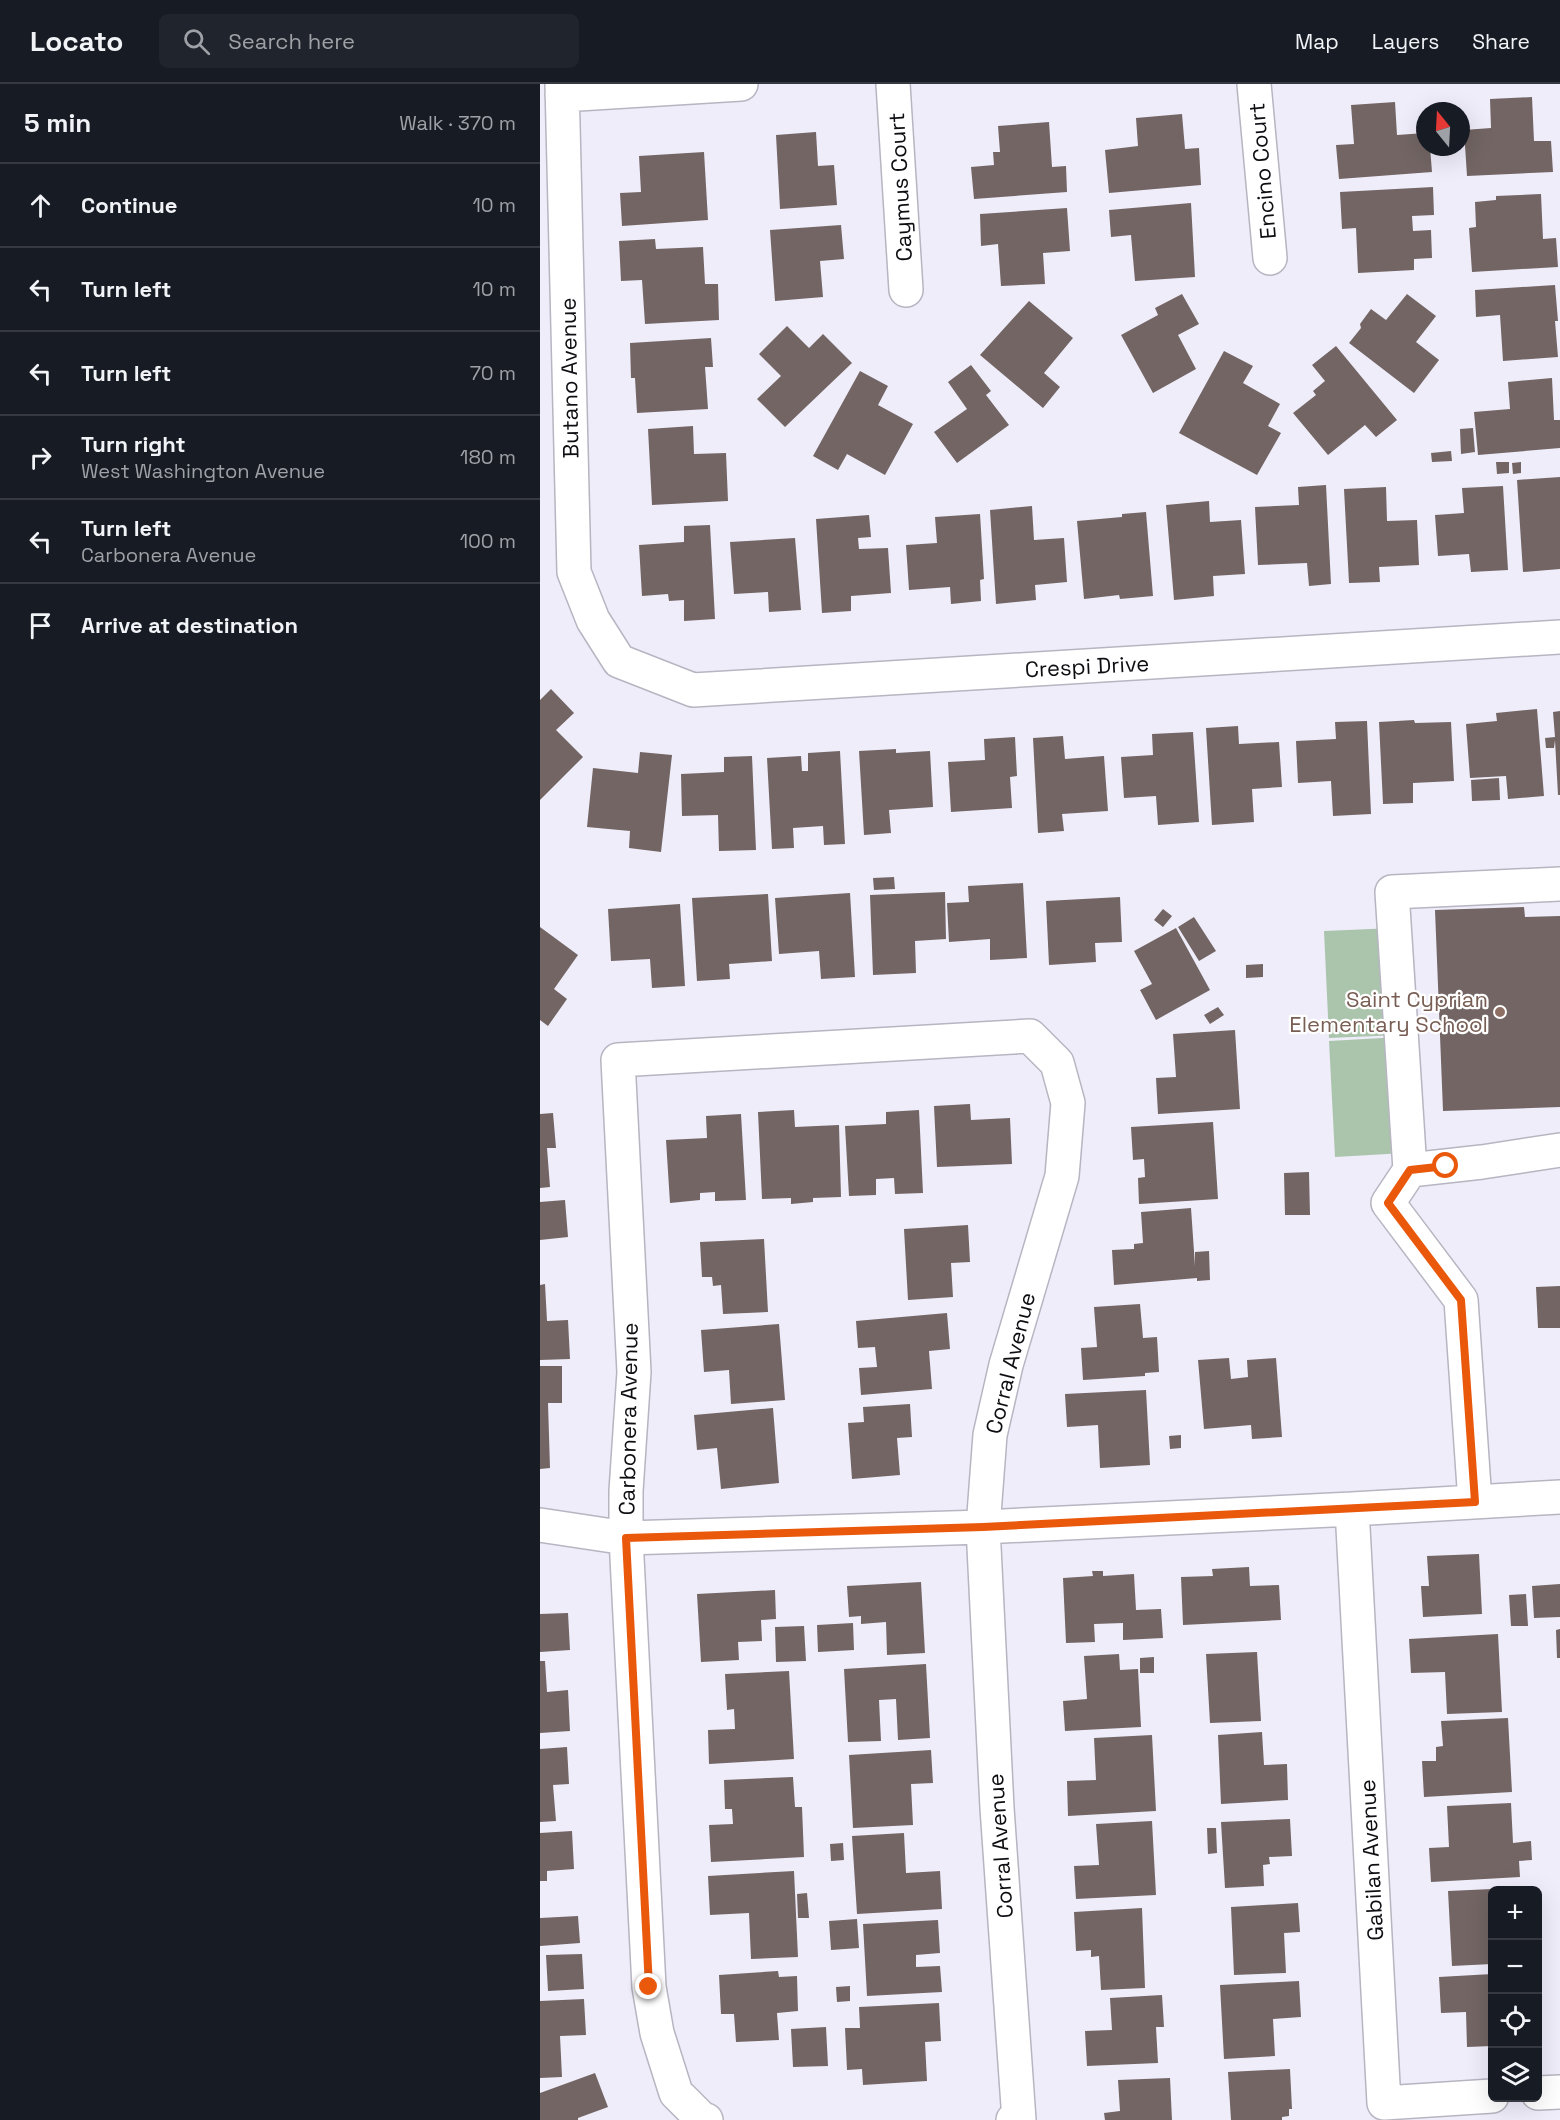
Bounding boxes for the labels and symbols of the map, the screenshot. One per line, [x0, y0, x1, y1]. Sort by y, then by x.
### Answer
street label: Encino Court [1242, 102, 1282, 240]
north arrow [1416, 102, 1470, 156]
street label: Caymus Court [882, 112, 918, 262]
street label: Butano Avenue [554, 297, 584, 459]
street label: Crespi Drive [1024, 649, 1150, 683]
place label: Saint Cyprian Elementary School [1289, 985, 1488, 1038]
marker: Saint Cyprian Elementary School [1493, 1005, 1507, 1019]
route start [1432, 1152, 1458, 1178]
street label: Corral Avenue [979, 1289, 1041, 1437]
street label: Carbonera Avenue [612, 1322, 644, 1516]
street label: Corral Avenue [981, 1773, 1019, 1919]
street label: Gabilan Avenue [1353, 1779, 1389, 1941]
route end [635, 1973, 661, 1999]

